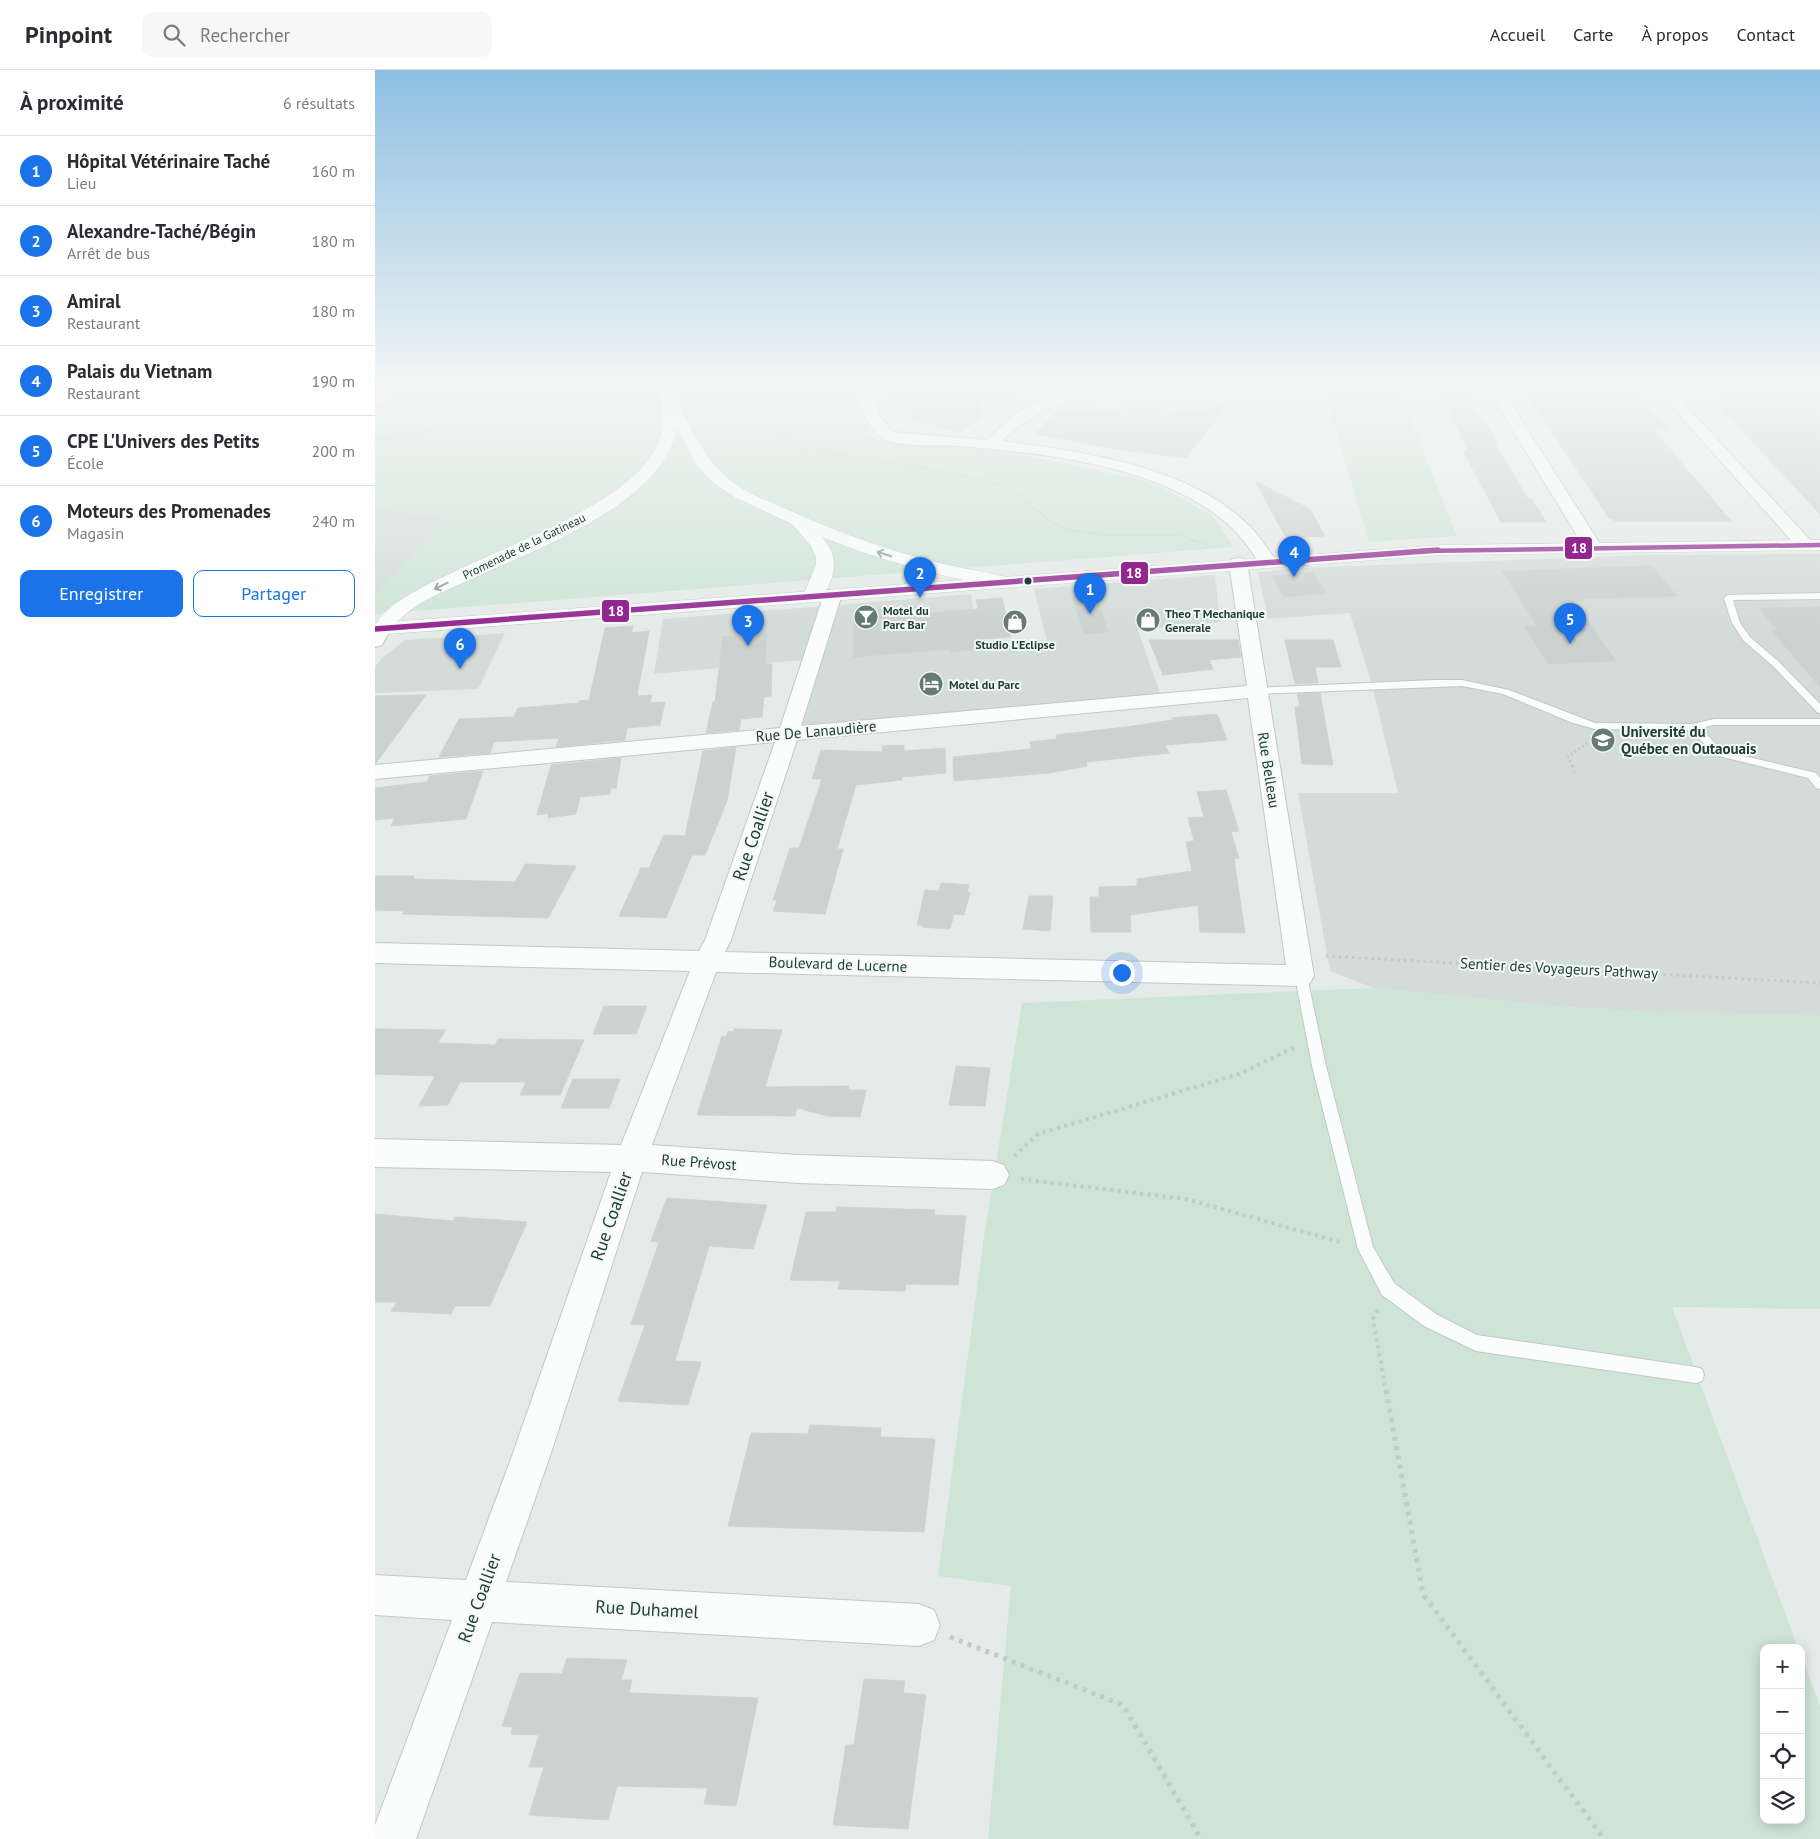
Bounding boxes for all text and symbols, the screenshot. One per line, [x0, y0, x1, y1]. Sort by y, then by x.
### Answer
search box [142, 12, 492, 57]
text: Pinpoint [25, 19, 112, 50]
icon: search [160, 21, 188, 49]
text: Rechercher [200, 23, 290, 47]
text: Accueil [1490, 23, 1545, 46]
text: Carte [1573, 23, 1614, 46]
text: À propos [1642, 23, 1709, 46]
text: Contact [1737, 23, 1795, 46]
text: À proximité [20, 89, 124, 116]
text: 6 résultats [283, 93, 355, 113]
text: Hôpital Vétérinaire Taché [67, 149, 270, 173]
text: 1 [31, 161, 41, 181]
text: 160 m [312, 161, 355, 181]
text: Lieu [67, 173, 96, 193]
text: Alexandre-Taché/Bégin [67, 219, 256, 243]
text: 2 [31, 231, 41, 251]
text: 180 m [312, 231, 355, 251]
text: Arrêt de bus [67, 243, 150, 263]
text: Amiral [67, 289, 121, 313]
text: 3 [31, 301, 41, 321]
text: 180 m [312, 301, 355, 321]
text: Restaurant [67, 313, 140, 333]
text: Palais du Vietnam [67, 359, 212, 383]
text: 4 [31, 371, 41, 391]
text: 190 m [312, 371, 355, 391]
text: Restaurant [67, 383, 140, 403]
text: CPE L'Univers des Petits [67, 429, 260, 453]
text: 5 [31, 441, 41, 461]
text: 200 m [312, 441, 355, 461]
text: École [67, 453, 104, 473]
text: Moteurs des Promenades [67, 499, 271, 523]
street label: Promenade de la Gatineau [460, 510, 588, 582]
text: 6 [31, 511, 41, 531]
text: 240 m [312, 511, 355, 531]
text: Magasin [67, 523, 124, 543]
pin: 4 [1278, 536, 1310, 577]
line badge: 18 [1564, 536, 1593, 560]
text: 18 [1571, 539, 1587, 557]
one-way arrow [877, 549, 892, 558]
pin: 2 [904, 557, 936, 598]
line badge: 18 [1120, 561, 1149, 585]
text: 18 [1126, 564, 1142, 582]
button: Enregistrer [20, 570, 183, 617]
button: Partager [193, 570, 355, 617]
pin: 1 [1074, 573, 1106, 614]
unlabelled marker [1023, 576, 1033, 586]
one-way arrow [434, 582, 449, 591]
line badge: 18 [601, 599, 630, 623]
text: 18 [608, 602, 624, 620]
place label: Motel du Parc Bar [883, 603, 929, 632]
pin: 5 [1554, 603, 1586, 644]
bar icon: Motel du Parc Bar [853, 604, 879, 630]
pin: 3 [732, 605, 764, 646]
place label: Theo T Mechanique Generale [1165, 606, 1265, 635]
shop icon: Theo T Mechanique Generale [1135, 607, 1161, 633]
shop icon: Studio L'Eclipse [1002, 609, 1028, 635]
pin: 6 [444, 628, 476, 669]
place label: Studio L'Eclipse [975, 637, 1055, 652]
hotel icon: Motel du Parc [918, 671, 944, 697]
place label: Motel du Parc [949, 677, 1020, 692]
street label: Rue De Lanaudière [755, 716, 877, 746]
place label: Université du Québec en Outaouais [1621, 722, 1756, 758]
school or university icon: Université du Québec en Outaouais [1590, 727, 1616, 753]
street label: Rue Belleau [1254, 731, 1284, 809]
street label: Rue Coallier [727, 788, 779, 884]
street label: Boulevard de Lucerne [768, 952, 908, 976]
street label: Sentier des Voyageurs Pathway [1459, 953, 1659, 983]
your location [1109, 960, 1135, 986]
street label: Rue Prévost [661, 1150, 737, 1174]
street label: Rue Coallier [585, 1168, 637, 1264]
street label: Rue Coallier [452, 1550, 506, 1646]
street label: Rue Duhamel [595, 1595, 700, 1623]
map controls [1760, 1644, 1805, 1824]
button: + [1760, 1644, 1805, 1689]
button: − [1760, 1689, 1805, 1734]
button: locate [1760, 1734, 1805, 1779]
button: layers [1760, 1779, 1805, 1824]

